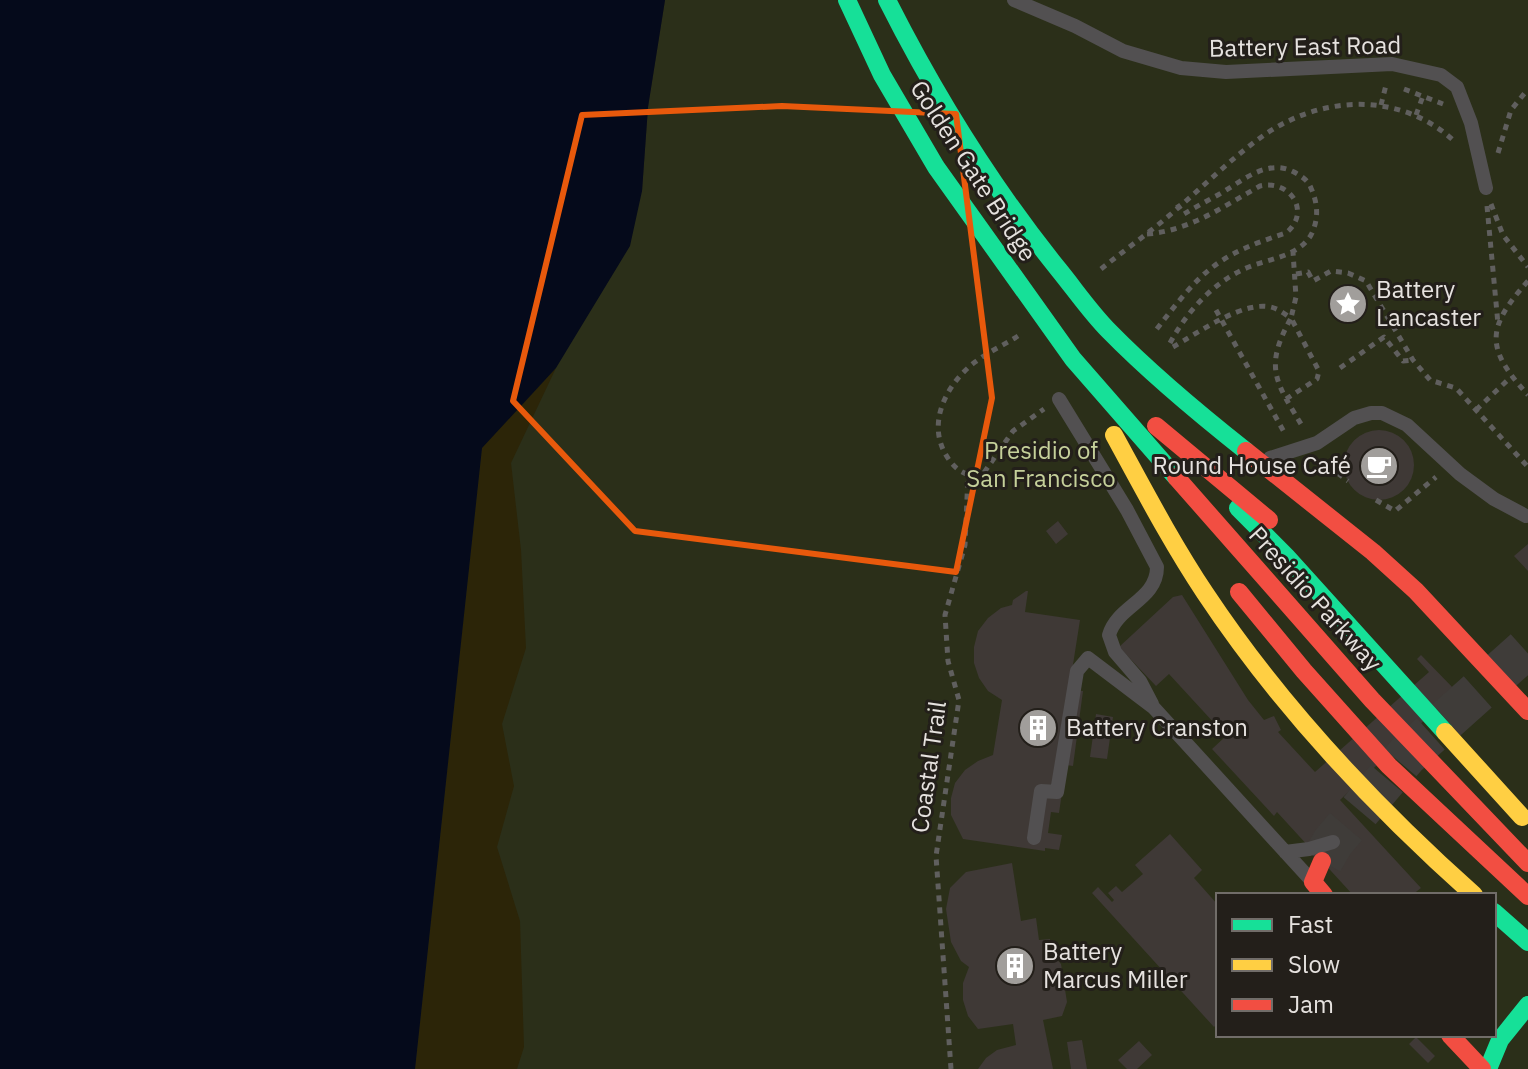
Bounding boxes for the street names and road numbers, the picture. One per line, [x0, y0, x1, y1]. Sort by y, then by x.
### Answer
street label: Battery East Road [1208, 28, 1401, 64]
street label: Golden Gate Bridge [903, 74, 1044, 267]
street label: Presidio Parkway [1242, 519, 1389, 678]
street label: Coastal Trail [903, 699, 953, 835]

